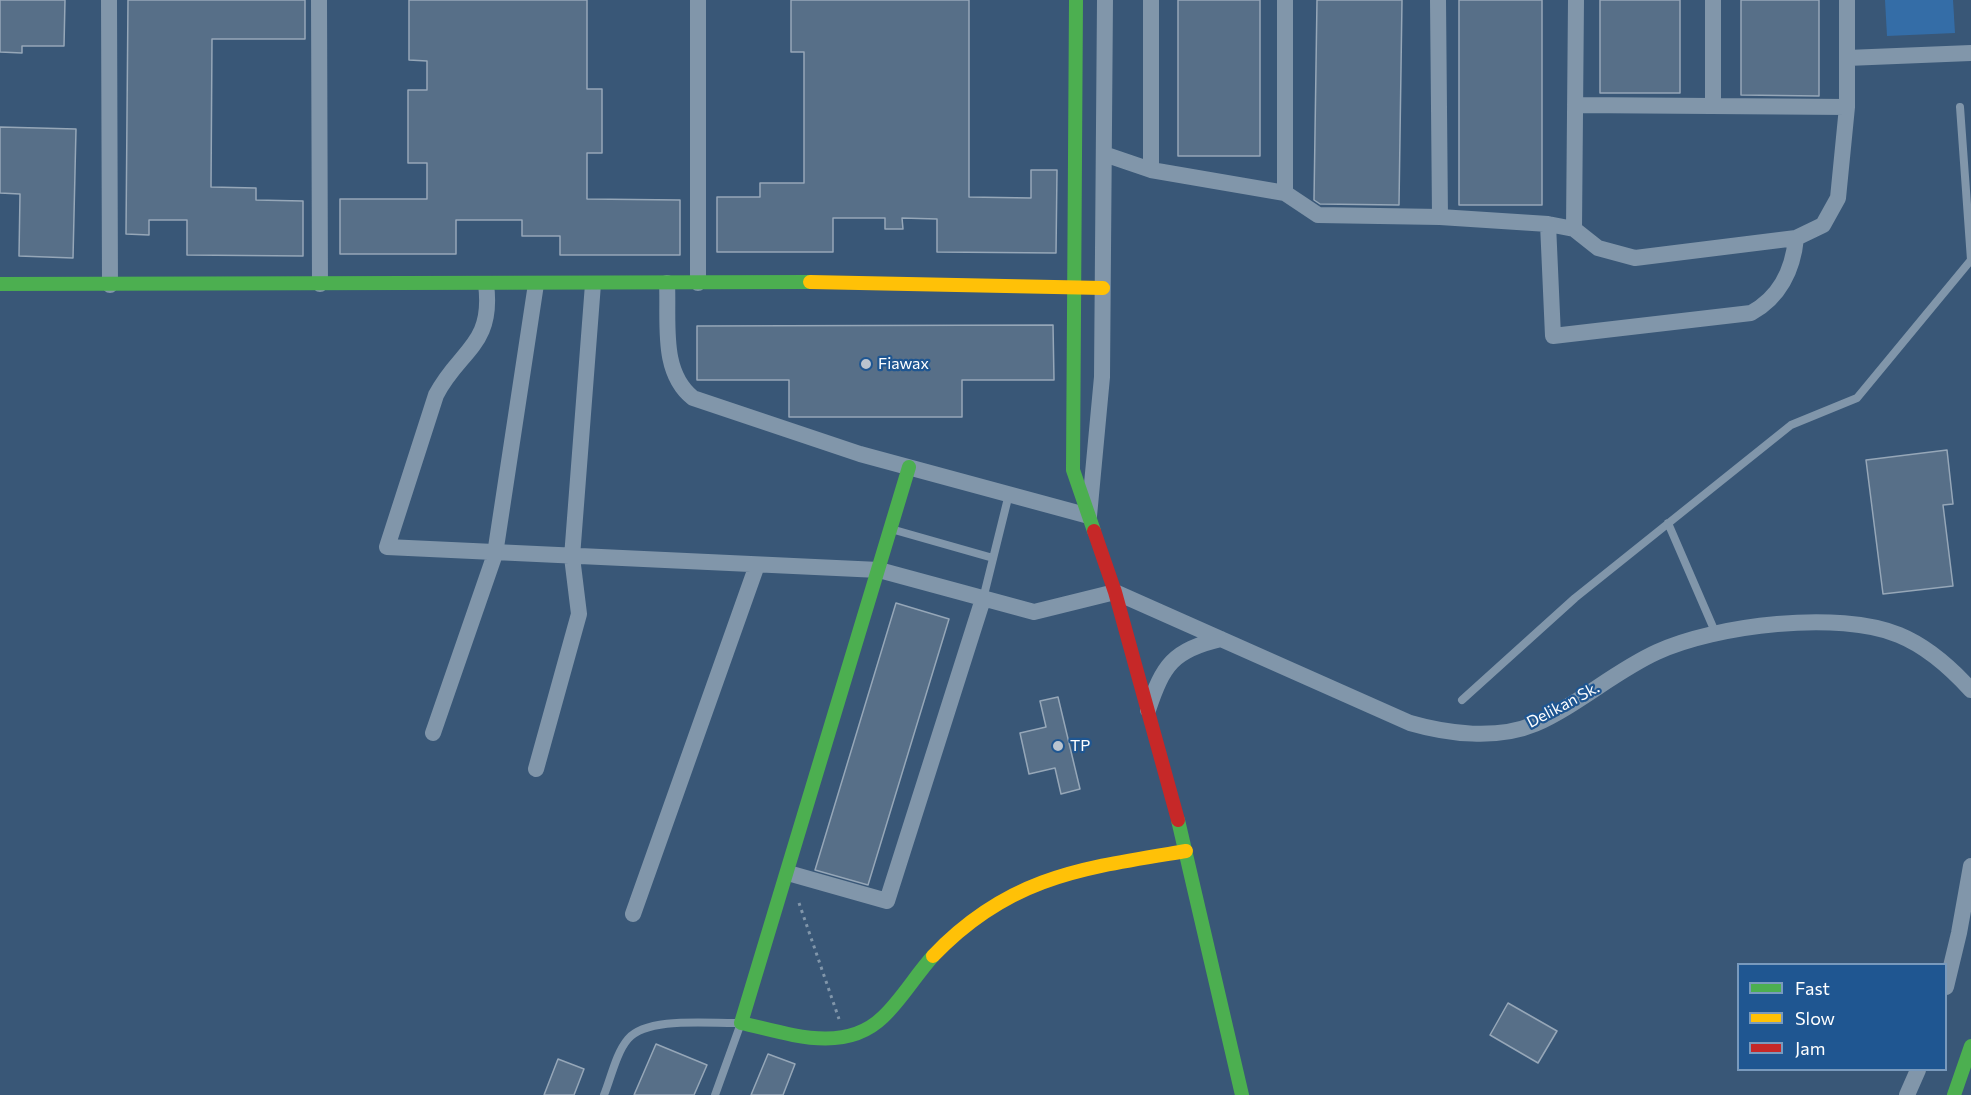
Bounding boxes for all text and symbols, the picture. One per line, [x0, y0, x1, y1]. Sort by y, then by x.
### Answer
place label: Fiawax [878, 354, 929, 374]
marker: Fiawax [859, 357, 873, 371]
street label: Delikan Sk. [1523, 678, 1603, 732]
place label: TP [1070, 736, 1090, 756]
marker: TP [1051, 739, 1065, 753]
legend [1737, 963, 1947, 1071]
text: Fast [1795, 977, 1830, 999]
text: Slow [1795, 1007, 1835, 1029]
text: Jam [1795, 1037, 1825, 1059]

